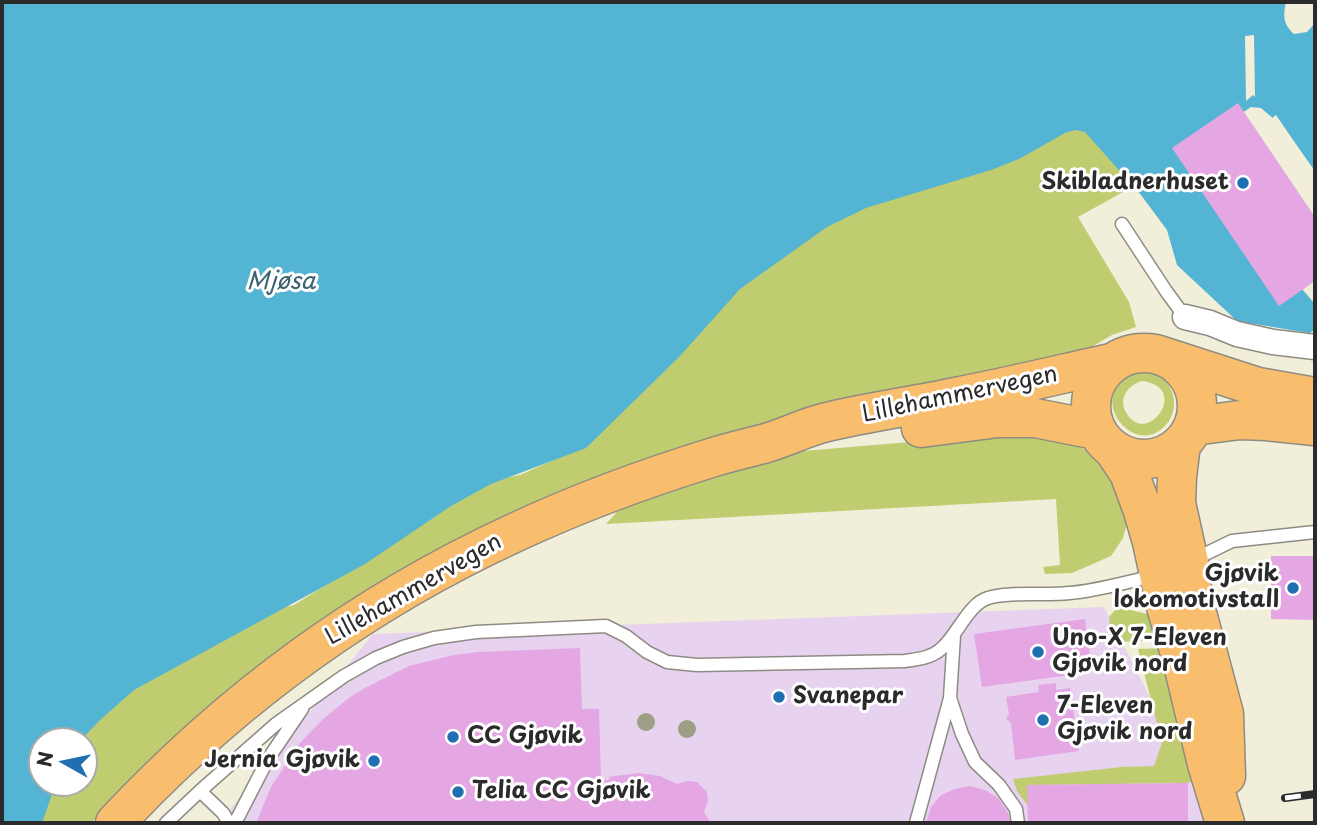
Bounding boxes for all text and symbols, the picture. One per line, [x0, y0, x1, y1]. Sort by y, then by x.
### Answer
place label: Skibladnerhuset [1041, 169, 1229, 197]
marker: Skibladnerhuset [1235, 175, 1251, 191]
water label: Mjøsa [246, 268, 316, 296]
street label: Lillehammervegen [860, 361, 1060, 429]
street label: Lillehammervegen [321, 528, 507, 652]
place label: Gjøvik lokomotivstall [1114, 561, 1279, 615]
marker: Gjøvik lokomotivstall [1285, 580, 1301, 596]
place label: Uno-X 7-Eleven Gjøvik nord [1052, 625, 1227, 679]
marker: Uno-X 7-Eleven Gjøvik nord [1030, 644, 1046, 660]
place label: Svanepar [793, 683, 903, 711]
marker: Svanepar [771, 689, 787, 705]
place label: 7-Eleven Gjøvik nord [1057, 693, 1192, 747]
marker: 7-Eleven Gjøvik nord [1035, 712, 1051, 728]
place label: CC Gjøvik [467, 723, 583, 751]
north arrow [28, 727, 98, 797]
marker: CC Gjøvik [445, 729, 461, 745]
place label: Jernia Gjøvik [204, 747, 360, 775]
text: N [29, 749, 59, 769]
marker: Jernia Gjøvik [366, 753, 382, 769]
place label: Telia CC Gjøvik [472, 778, 651, 806]
marker: Telia CC Gjøvik [450, 784, 466, 800]

